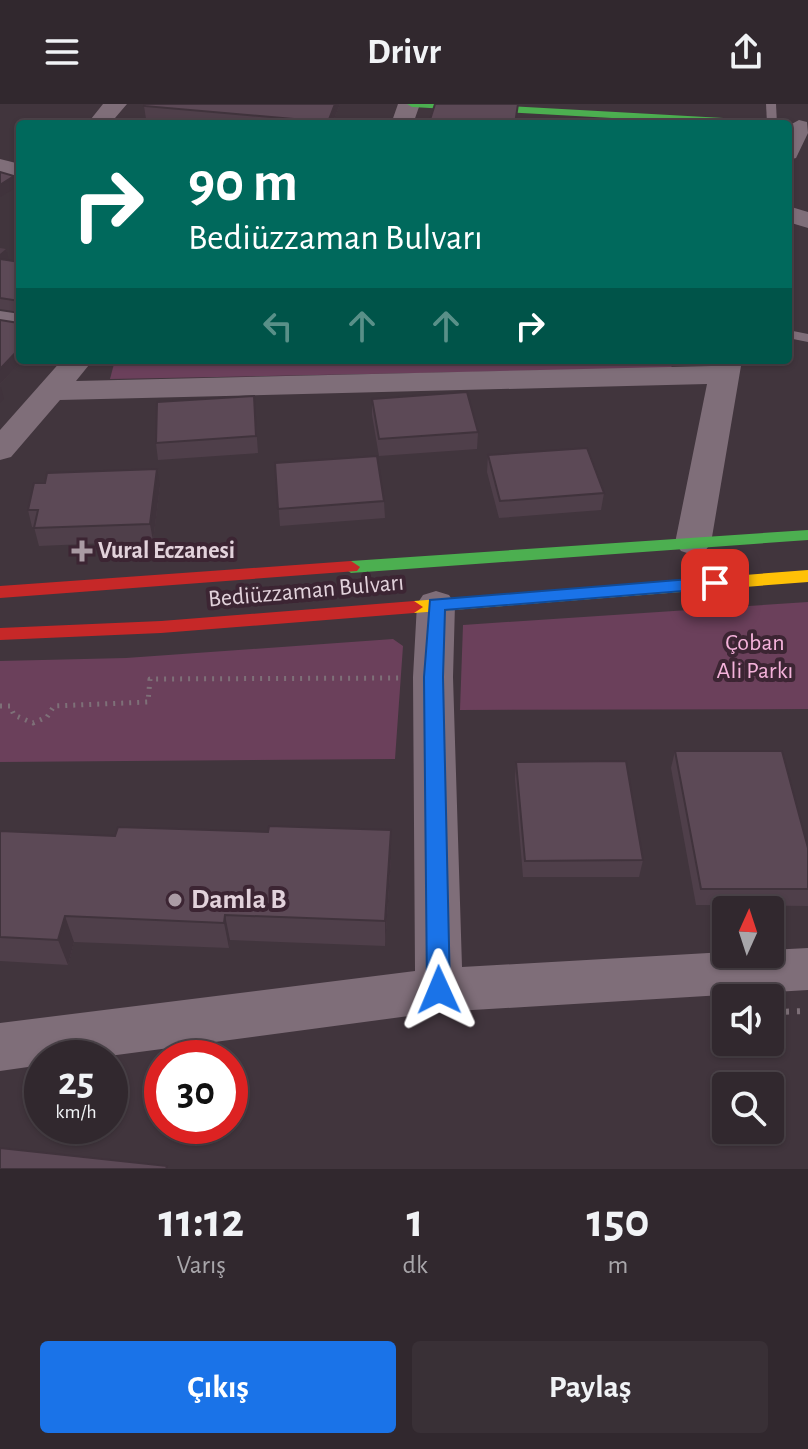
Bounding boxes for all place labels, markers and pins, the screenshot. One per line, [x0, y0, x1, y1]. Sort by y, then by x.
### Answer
place label: Vural Eczanesi [98, 539, 235, 563]
marker: Vural Eczanesi [73, 542, 91, 560]
pin [681, 549, 749, 617]
place label: Damla B [191, 886, 286, 914]
marker: Damla B [166, 891, 184, 909]

